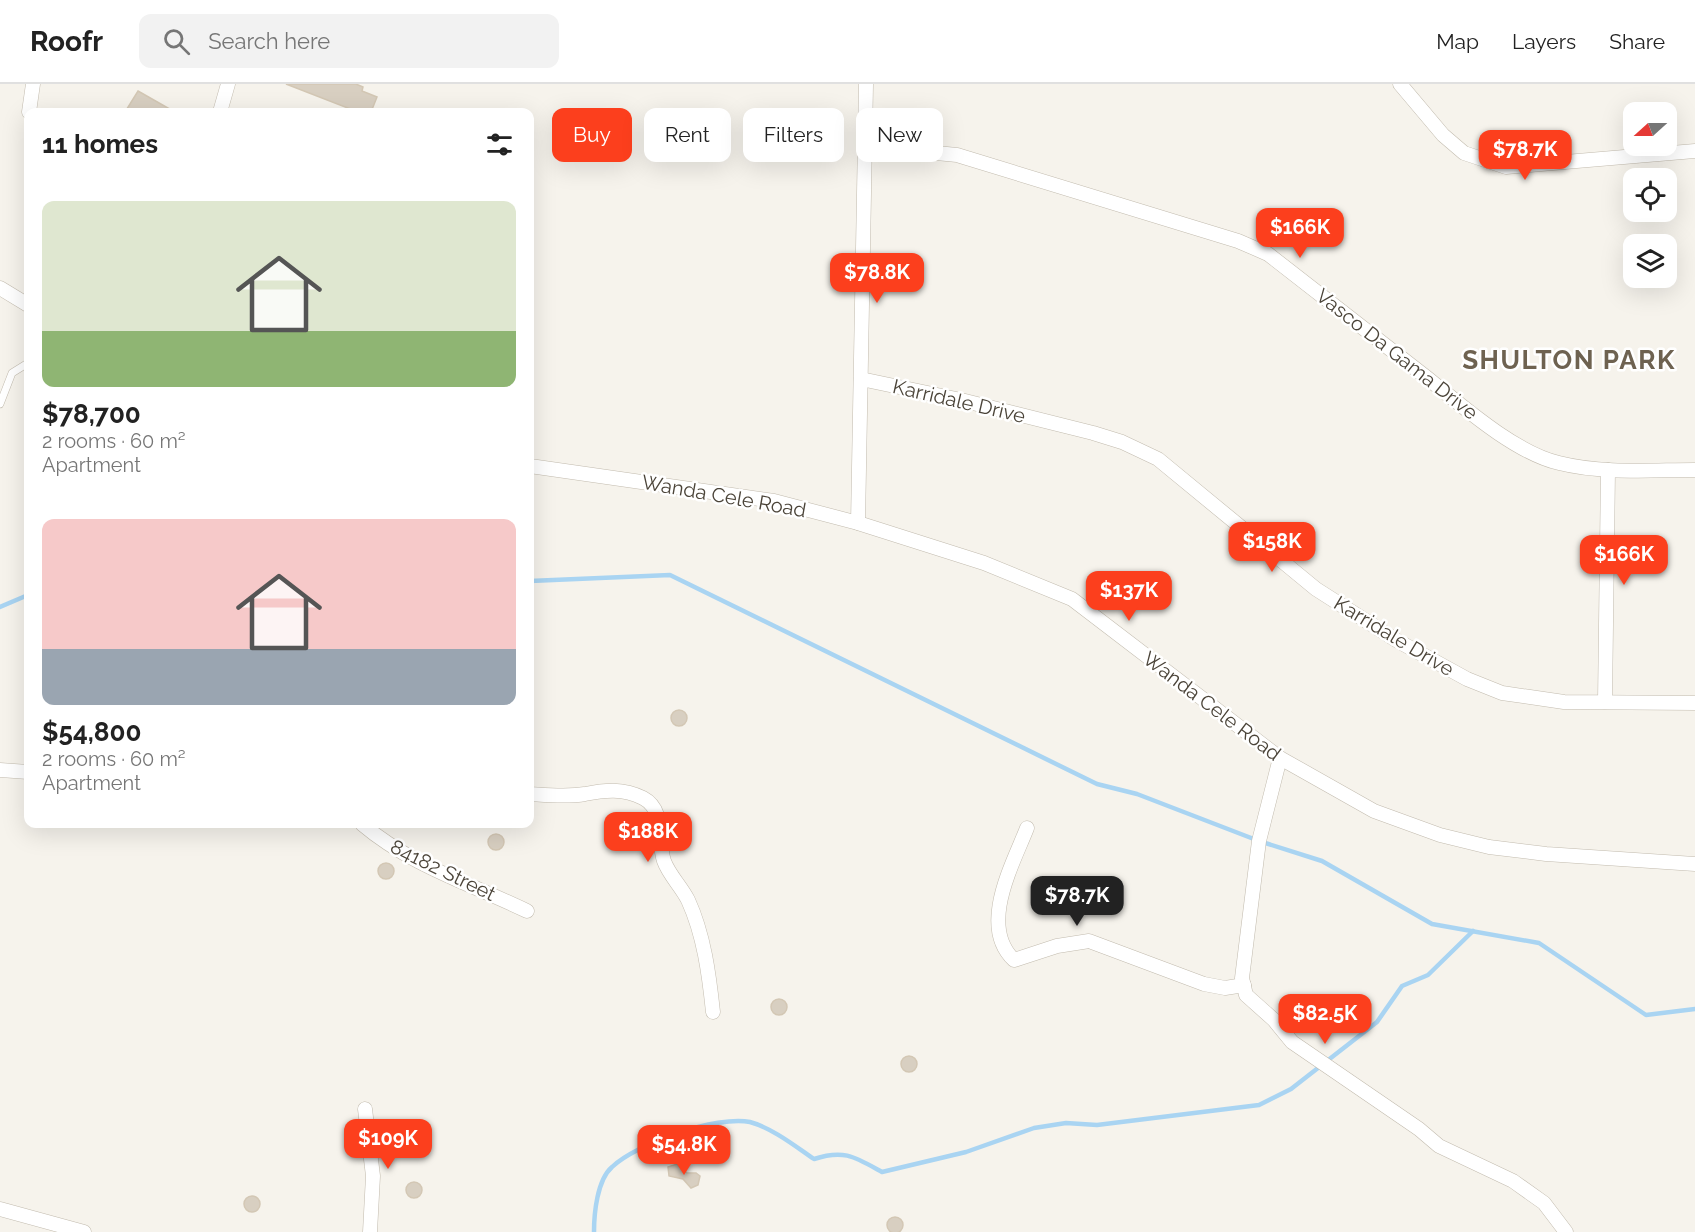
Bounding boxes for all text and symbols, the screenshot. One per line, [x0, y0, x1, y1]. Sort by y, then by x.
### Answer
search box [139, 14, 559, 68]
text: Roofr [30, 25, 103, 58]
icon: search [160, 25, 193, 58]
text: Search here [208, 28, 330, 54]
text: Map [1436, 29, 1479, 54]
text: Layers [1512, 29, 1576, 54]
text: Share [1609, 29, 1665, 54]
north arrow [1623, 102, 1677, 156]
map controls [1623, 102, 1677, 288]
chip: Buy [552, 108, 632, 162]
chip: Rent [644, 108, 731, 162]
chip: Filters [743, 108, 844, 162]
chip: New [856, 108, 943, 162]
icon: filters [483, 128, 516, 161]
text: 11 homes [42, 129, 158, 159]
pin: $78.7K [1476, 130, 1574, 181]
text: $78.7K [1493, 137, 1557, 161]
button: locate [1623, 168, 1677, 222]
pin: $166K [1258, 208, 1342, 259]
text: $166K [1270, 215, 1330, 239]
button: layers [1623, 234, 1677, 288]
icon: home [225, 240, 333, 348]
pin: $78.8K [828, 253, 926, 304]
text: $78.8K [844, 260, 910, 284]
street label: Vasco Da Gama Drive [1311, 283, 1483, 425]
district label: SHULTON PARK [1462, 345, 1676, 375]
street label: Karridale Drive [890, 374, 1028, 428]
text: $78,700 [42, 399, 141, 429]
text: 2 rooms · 60 m² [42, 429, 186, 453]
text: Apartment [42, 453, 141, 477]
street label: Wanda Cele Road [640, 470, 808, 522]
pin: $158K [1230, 522, 1314, 573]
text: $158K [1242, 529, 1302, 553]
pin: $166K [1582, 535, 1666, 586]
text: $166K [1594, 542, 1654, 566]
icon: home [225, 558, 333, 666]
pin: $137K [1087, 571, 1171, 622]
text: $137K [1100, 578, 1158, 602]
street label: Karridale Drive [1330, 591, 1458, 681]
street label: Wanda Cele Road [1138, 646, 1286, 766]
text: $54,800 [42, 717, 141, 747]
text: 2 rooms · 60 m² [42, 747, 186, 771]
text: Apartment [42, 771, 141, 795]
pin: $188K [606, 812, 690, 863]
text: $188K [618, 819, 678, 843]
street label: 84182 Street [386, 834, 500, 906]
pin: $78.7K [1028, 876, 1126, 927]
text: $78.7K [1045, 883, 1109, 907]
pin: $82.5K [1276, 994, 1374, 1045]
text: $82.5K [1293, 1001, 1358, 1025]
pin: $109K [346, 1119, 430, 1170]
pin: $54.8K [635, 1125, 733, 1176]
text: $109K [358, 1126, 418, 1150]
text: $54.8K [651, 1132, 717, 1156]

